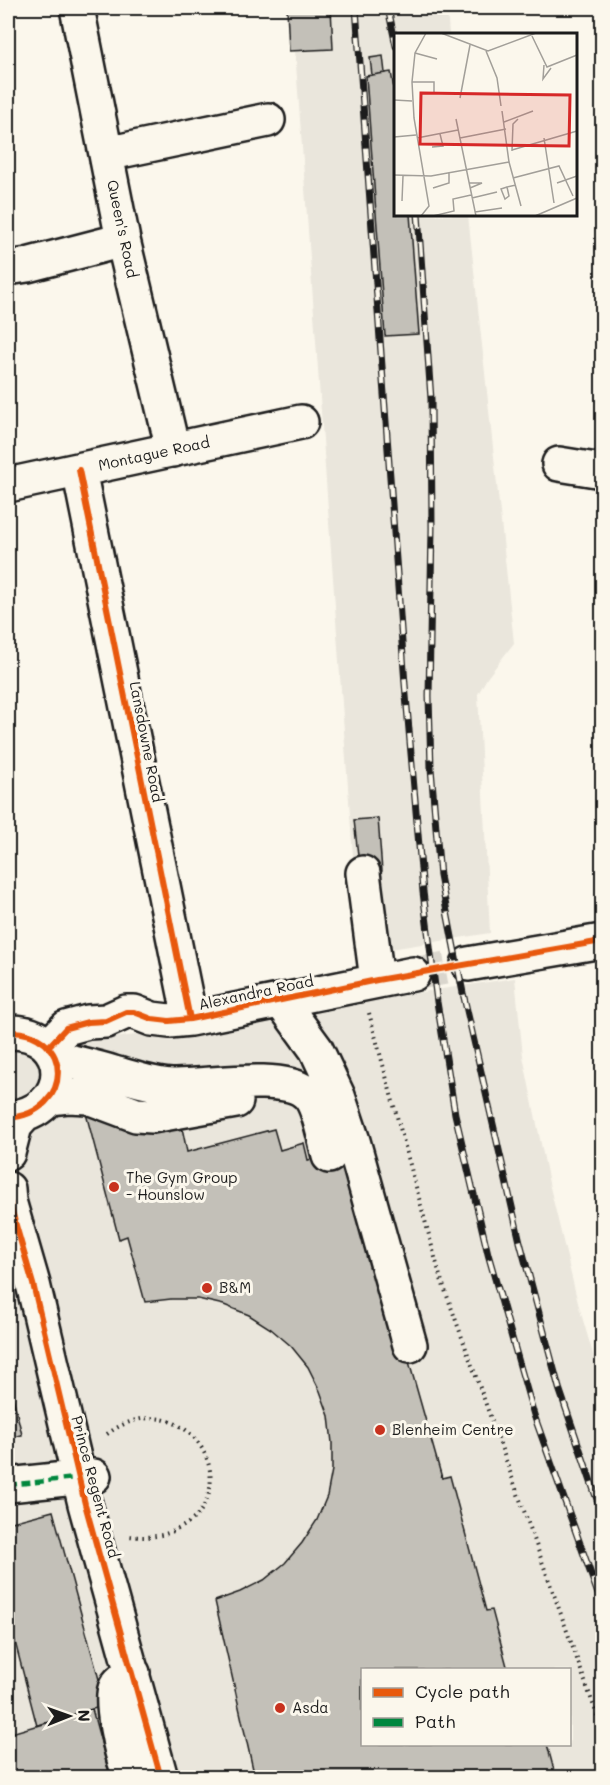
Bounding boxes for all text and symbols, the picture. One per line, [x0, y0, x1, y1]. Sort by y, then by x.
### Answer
inset map [394, 33, 577, 216]
street label: Queen's Road [103, 178, 143, 280]
street label: Montague Road [96, 431, 211, 475]
street label: Lansdowne Road [125, 680, 168, 804]
street label: Alexandra Road [196, 970, 315, 1014]
place label: The Gym Group - Hounslow [126, 1167, 238, 1204]
marker: The Gym Group - Hounslow [107, 1180, 121, 1194]
place label: B&M [219, 1277, 251, 1297]
marker: B&M [200, 1281, 214, 1295]
street label: Prince Regent Road [67, 1413, 125, 1560]
place label: Blenheim Centre [392, 1419, 514, 1439]
marker: Blenheim Centre [373, 1423, 387, 1437]
legend [361, 1668, 571, 1746]
text: Cycle path [415, 1679, 510, 1703]
north arrow [39, 1686, 99, 1746]
place label: Asda [292, 1697, 329, 1717]
marker: Asda [273, 1701, 287, 1715]
text: N [74, 1709, 95, 1722]
text: Path [415, 1709, 455, 1733]

